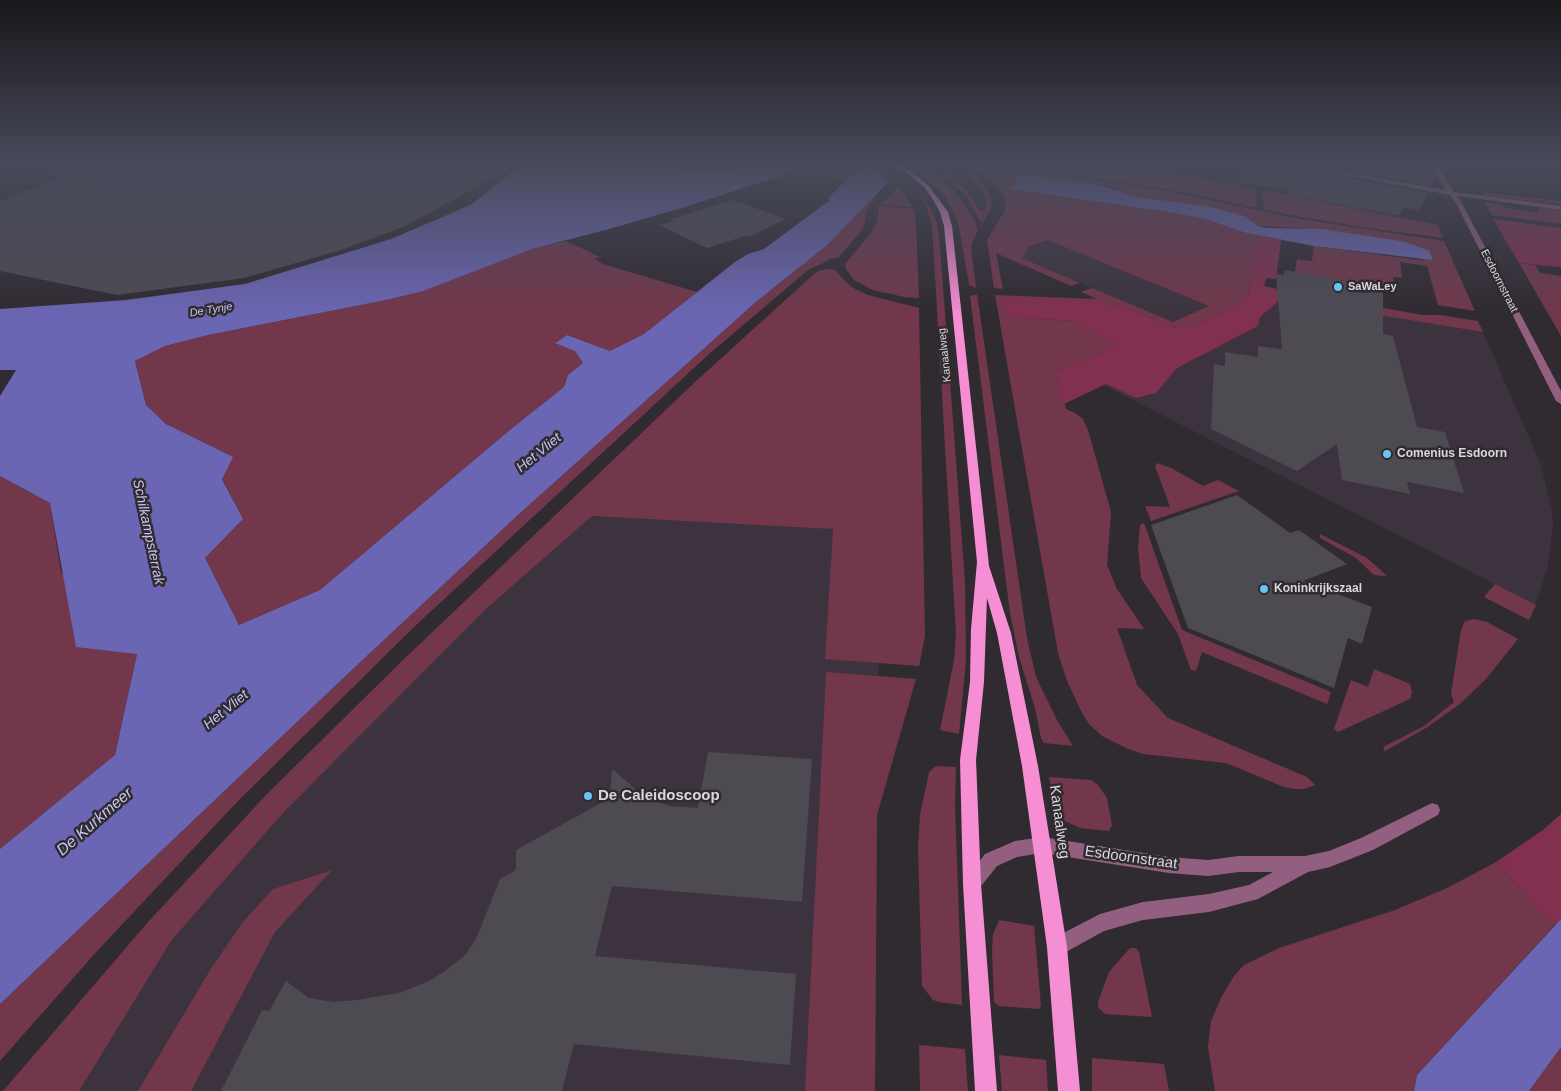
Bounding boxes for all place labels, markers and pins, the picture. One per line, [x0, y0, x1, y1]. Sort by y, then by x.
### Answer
place label: SaWaLey [1348, 280, 1397, 294]
marker: SaWaLey [1332, 281, 1344, 293]
place label: Comenius Esdoorn [1397, 447, 1507, 461]
marker: Comenius Esdoorn [1381, 448, 1393, 460]
place label: Koninkrijkszaal [1274, 582, 1362, 596]
marker: Koninkrijkszaal [1258, 583, 1270, 595]
place label: De Caleidoscoop [598, 787, 720, 805]
marker: De Caleidoscoop [582, 790, 594, 802]

